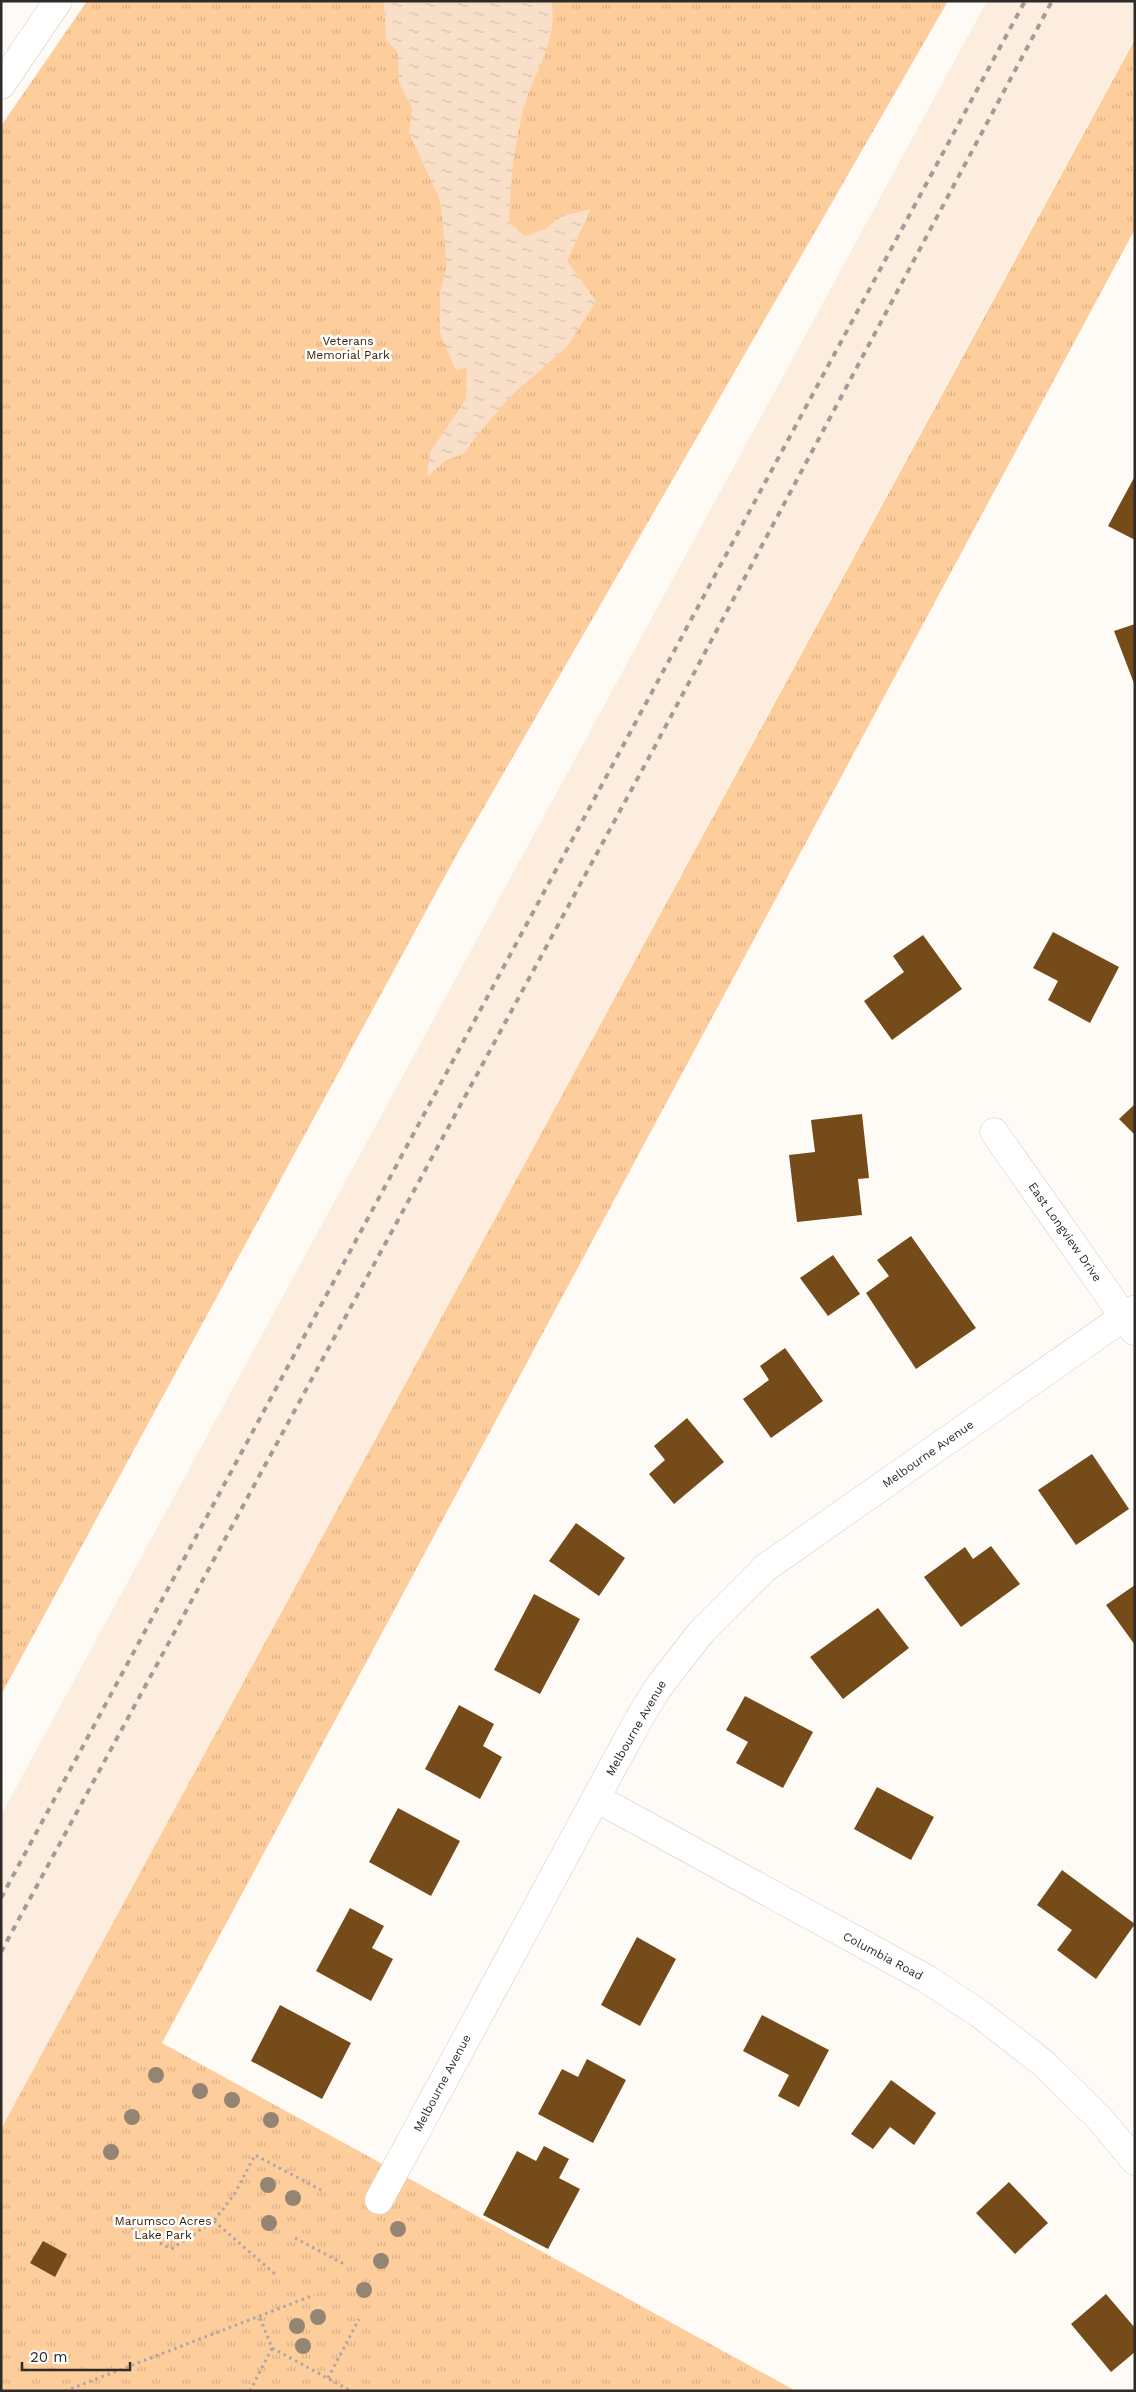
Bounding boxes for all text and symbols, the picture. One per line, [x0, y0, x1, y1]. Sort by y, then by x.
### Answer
park label: Veterans Memorial Park [306, 334, 390, 362]
street label: East Longview Drive [1025, 1180, 1105, 1284]
street label: Melbourne Avenue [880, 1417, 976, 1491]
street label: Melbourne Avenue [603, 1678, 669, 1778]
street label: Columbia Road [841, 1929, 925, 1983]
street label: Melbourne Avenue [410, 2032, 474, 2134]
park label: Marumsco Acres Lake Park [114, 2214, 212, 2242]
scale bar [22, 2340, 130, 2372]
text: 20 m [30, 2348, 68, 2366]

